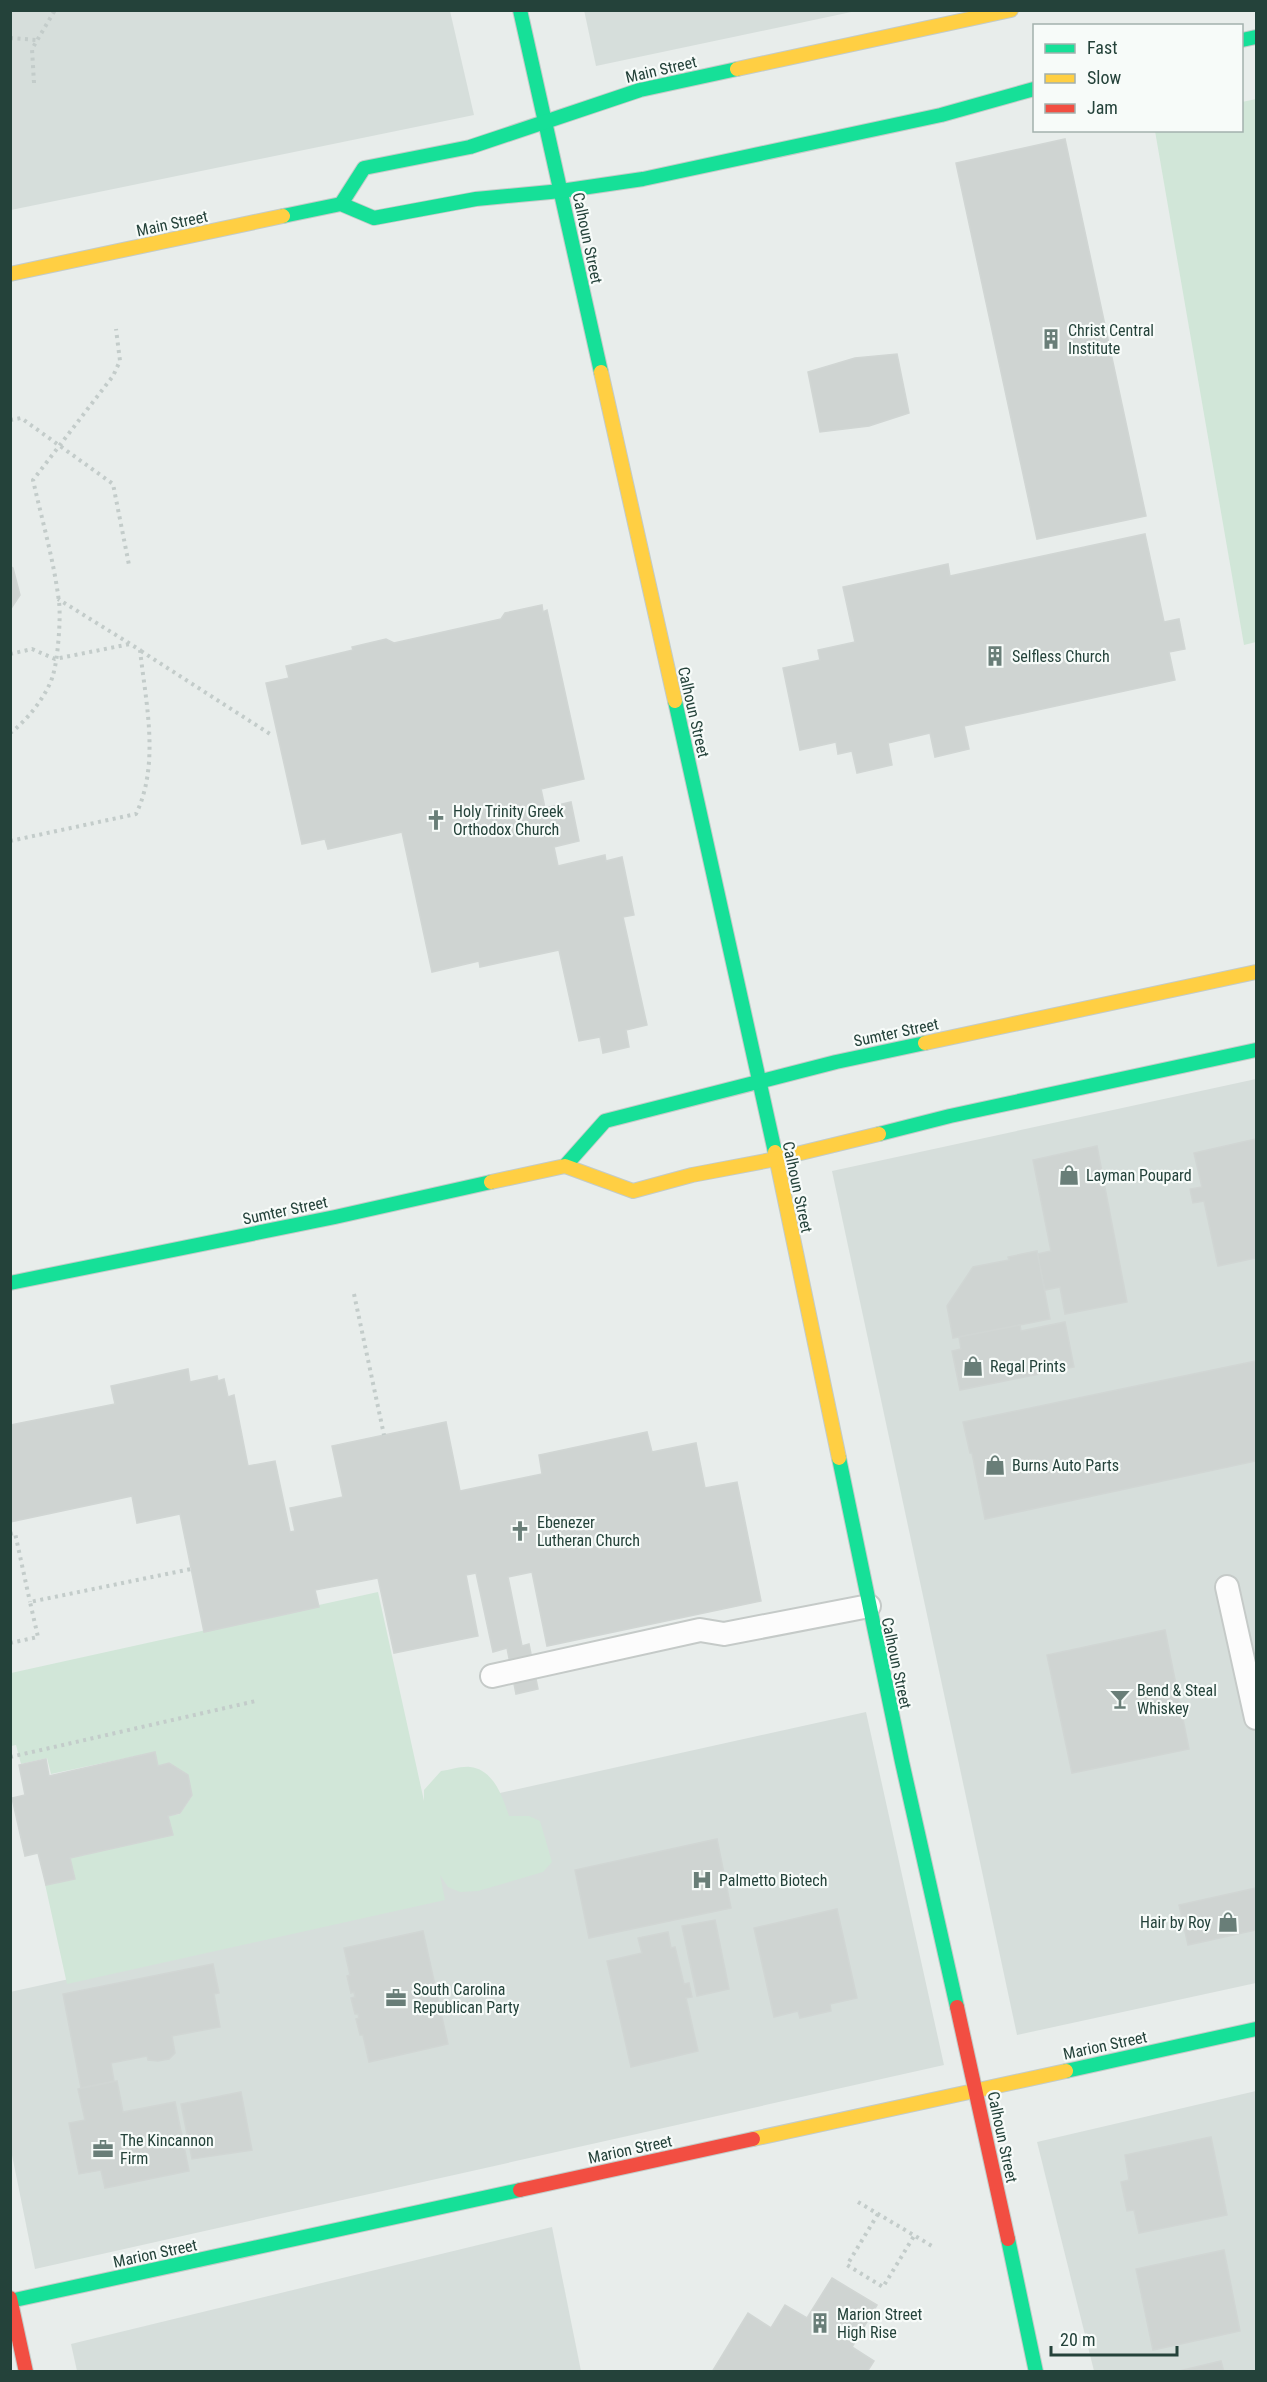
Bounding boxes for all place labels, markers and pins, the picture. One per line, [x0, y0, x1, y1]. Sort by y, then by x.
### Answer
place label: Christ Central Institute [1068, 321, 1154, 358]
building icon: Christ Central Institute [1039, 327, 1063, 351]
building icon: Selfless Church [983, 644, 1007, 668]
place label: Selfless Church [1012, 647, 1110, 666]
place label: Holy Trinity Greek Orthodox Church [453, 802, 565, 839]
church icon: Holy Trinity Greek Orthodox Church [424, 808, 448, 832]
shop icon: Layman Poupard [1057, 1163, 1081, 1187]
place label: Layman Poupard [1086, 1166, 1192, 1185]
shop icon: Regal Prints [961, 1354, 985, 1378]
place label: Regal Prints [990, 1357, 1066, 1376]
shop icon: Burns Auto Parts [983, 1453, 1007, 1477]
place label: Burns Auto Parts [1012, 1456, 1119, 1475]
place label: Ebenezer Lutheran Church [537, 1513, 640, 1550]
church icon: Ebenezer Lutheran Church [508, 1519, 532, 1543]
place label: Bend & Steal Whiskey [1137, 1681, 1217, 1718]
bar icon: Bend & Steal Whiskey [1108, 1687, 1132, 1711]
hospital icon: Palmetto Biotech [690, 1868, 714, 1892]
place label: Palmetto Biotech [719, 1871, 827, 1890]
shop icon: Hair by Roy [1216, 1910, 1240, 1934]
place label: Hair by Roy [1140, 1913, 1211, 1932]
place label: South Carolina Republican Party [413, 1980, 520, 2017]
office icon: South Carolina Republican Party [384, 1986, 408, 2010]
place label: The Kincannon Firm [120, 2131, 214, 2168]
office icon: The Kincannon Firm [91, 2137, 115, 2161]
place label: Marion Street High Rise [837, 2305, 923, 2342]
building icon: Marion Street High Rise [808, 2311, 832, 2335]

